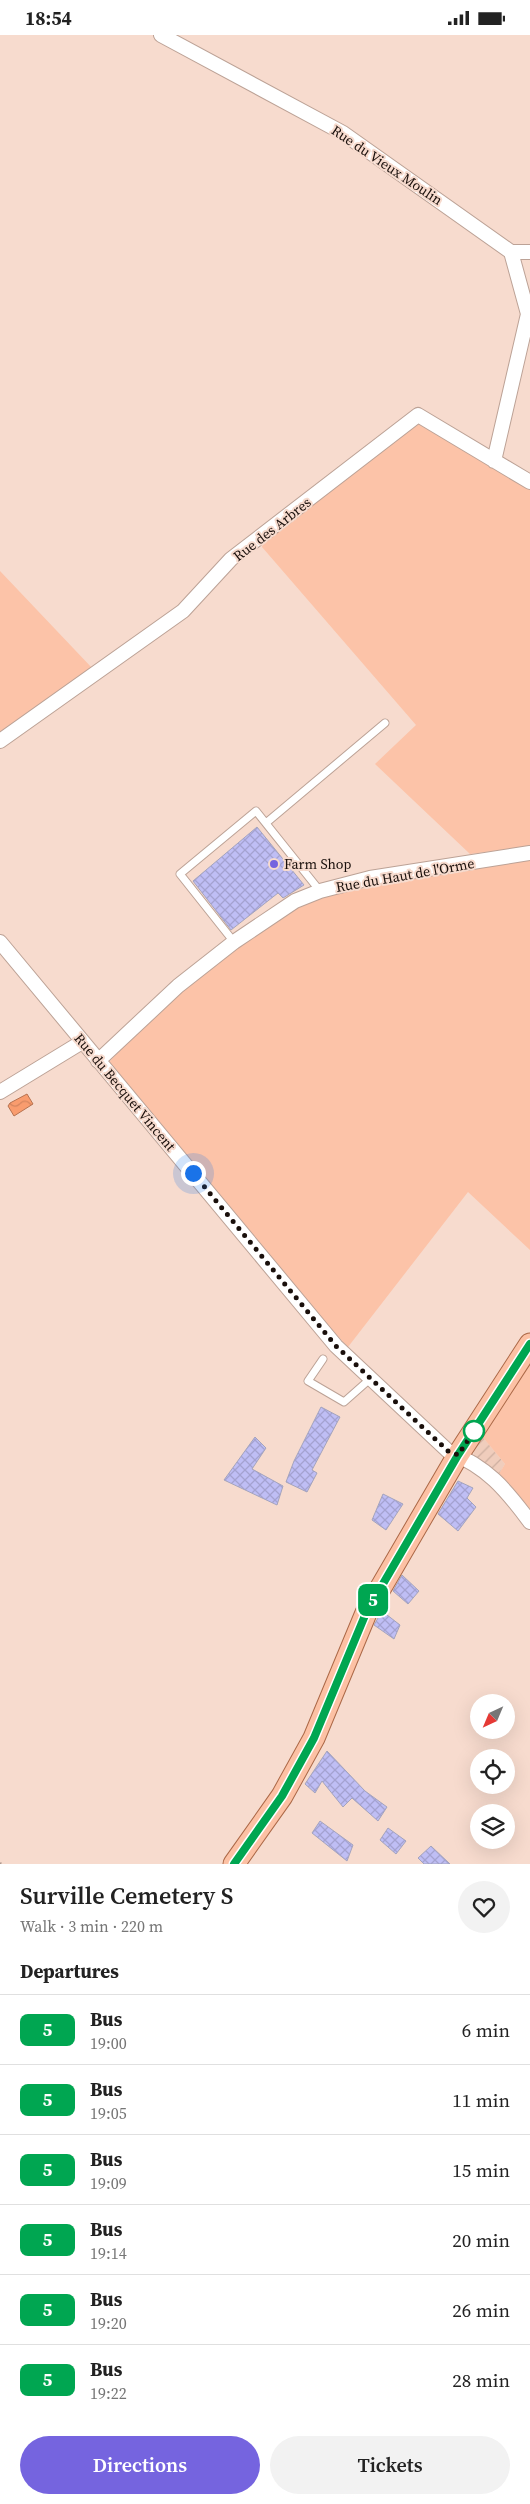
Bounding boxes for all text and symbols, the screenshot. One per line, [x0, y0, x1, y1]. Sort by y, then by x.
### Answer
text: 18:54 [25, 5, 72, 31]
street label: Rue du Vieux Moulin [327, 120, 447, 210]
street label: Rue des Arbres [229, 492, 315, 566]
street label: Rue du Haut de l'Orme [334, 853, 476, 897]
place label: Farm Shop [284, 854, 352, 874]
marker: Farm Shop [268, 858, 280, 870]
street label: Rue du Becquet Vincent [70, 1029, 181, 1156]
your location [181, 1161, 206, 1186]
unlabelled marker [463, 1420, 485, 1442]
line badge: 5 [357, 1584, 389, 1616]
text: 5 [368, 1587, 378, 1612]
north arrow [470, 1694, 515, 1739]
map controls [470, 1694, 515, 1849]
button: locate [470, 1749, 515, 1794]
button: layers [470, 1804, 515, 1849]
text: Surville Cemetery S [20, 1879, 233, 1912]
button: heart [458, 1881, 510, 1933]
text: Walk · 3 min · 220 m [20, 1915, 163, 1937]
text: Departures [20, 1958, 119, 1984]
text: Bus [90, 2006, 122, 2032]
text: 5 [43, 2017, 52, 2042]
text: 6 min [462, 2017, 510, 2043]
text: 19:00 [90, 2032, 127, 2054]
text: Bus [90, 2076, 122, 2102]
text: 5 [43, 2087, 52, 2112]
text: 11 min [452, 2087, 510, 2113]
text: 19:05 [90, 2102, 127, 2124]
text: Bus [90, 2146, 122, 2172]
text: 5 [43, 2157, 52, 2182]
text: 15 min [452, 2157, 510, 2183]
text: 19:09 [90, 2172, 127, 2194]
text: Bus [90, 2216, 122, 2242]
text: 5 [43, 2227, 52, 2252]
text: 20 min [452, 2227, 510, 2253]
text: 19:14 [90, 2242, 127, 2264]
text: Bus [90, 2286, 122, 2312]
text: 5 [43, 2297, 52, 2322]
text: 26 min [452, 2297, 510, 2323]
text: 19:20 [90, 2312, 127, 2334]
text: Bus [90, 2356, 122, 2382]
text: 5 [43, 2367, 52, 2392]
text: 28 min [452, 2367, 510, 2393]
text: 19:22 [90, 2382, 127, 2404]
button: Directions [20, 2436, 260, 2494]
button: Tickets [270, 2436, 510, 2494]

